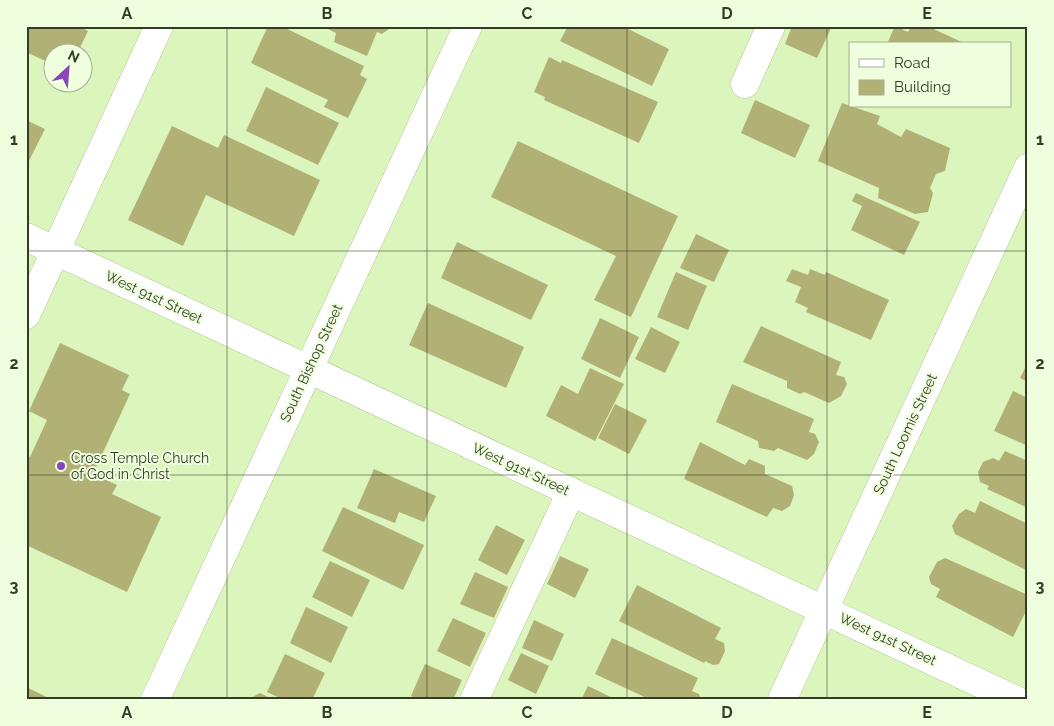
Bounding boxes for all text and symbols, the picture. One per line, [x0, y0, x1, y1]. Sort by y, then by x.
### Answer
text: A [122, 4, 133, 23]
text: B [322, 4, 333, 23]
text: C [522, 4, 533, 23]
text: D [721, 4, 733, 23]
text: E [922, 4, 932, 23]
north arrow [42, 42, 92, 92]
legend [849, 42, 1012, 108]
text: N [65, 47, 82, 66]
text: Road [894, 54, 930, 72]
text: Building [894, 78, 951, 96]
text: 1 [10, 130, 18, 149]
text: 1 [1036, 130, 1044, 149]
street label: West 91st Street [103, 268, 205, 327]
street label: South Bishop Street [277, 301, 345, 424]
text: 2 [9, 354, 19, 373]
text: 2 [1035, 354, 1045, 373]
street label: South Loomis Street [870, 371, 940, 497]
street label: West 91st Street [470, 440, 572, 499]
place label: Cross Temple Church of God in Christ [71, 450, 209, 482]
marker: Cross Temple Church of God in Christ [55, 460, 67, 472]
text: 3 [10, 577, 19, 596]
text: 3 [1036, 577, 1045, 596]
street label: West 91st Street [837, 610, 939, 669]
text: A [122, 703, 133, 722]
text: B [322, 703, 333, 722]
text: C [522, 703, 533, 722]
text: D [721, 703, 733, 722]
text: E [922, 703, 932, 722]

